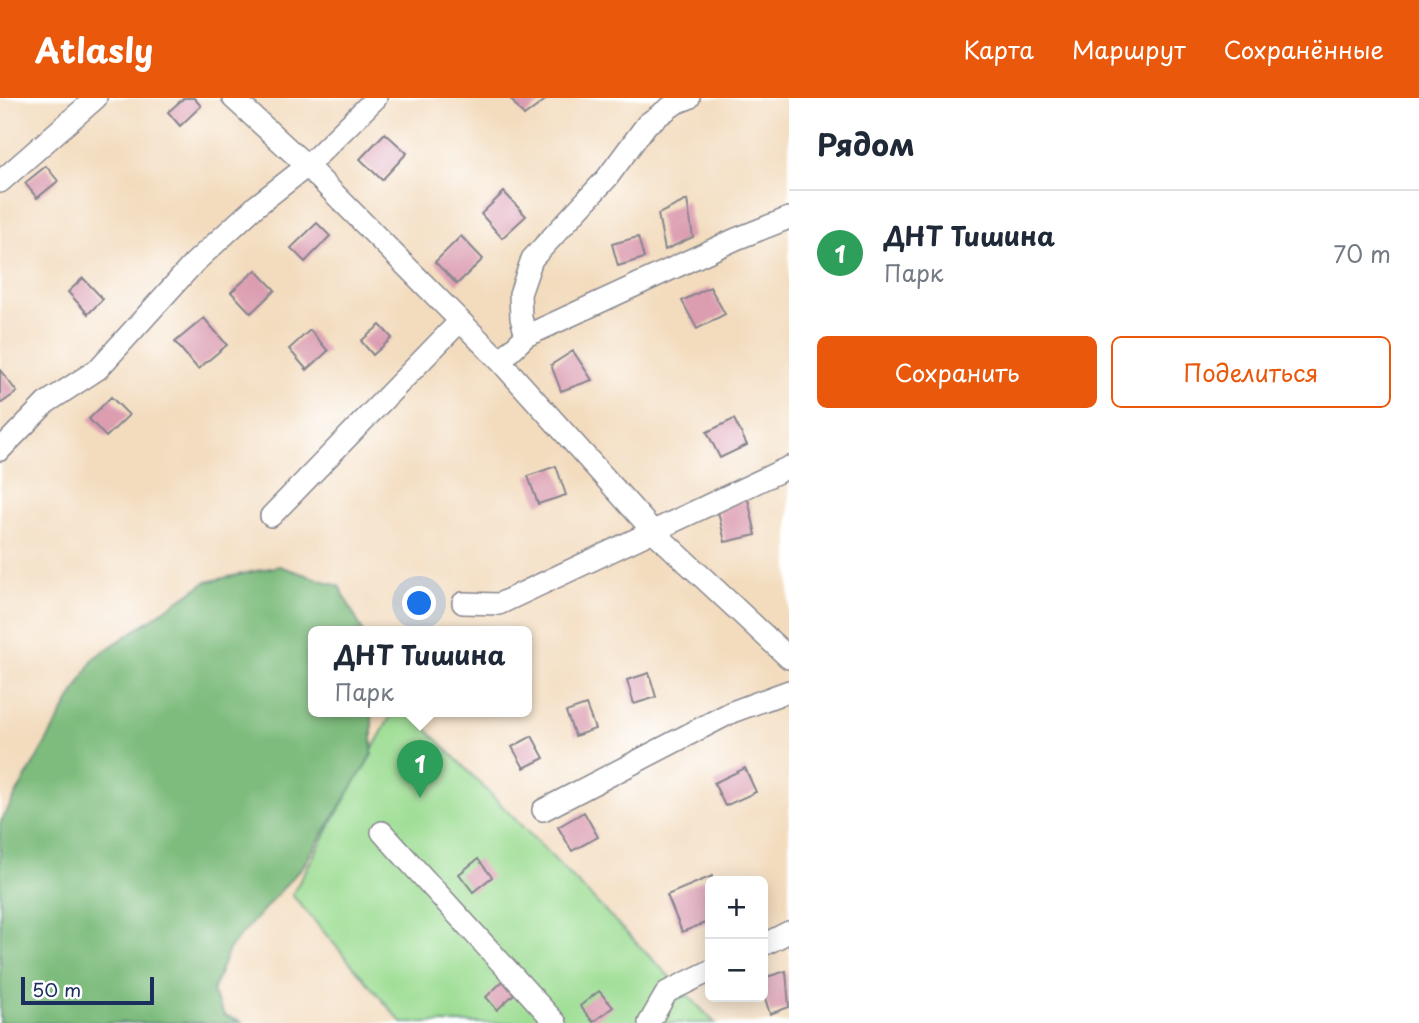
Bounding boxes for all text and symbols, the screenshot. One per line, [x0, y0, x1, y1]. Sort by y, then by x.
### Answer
text: Atlasly [35, 24, 153, 74]
text: Карта [963, 31, 1034, 67]
text: Маршрут [1072, 31, 1186, 67]
text: Сохранённые [1224, 31, 1384, 67]
text: Рядом [817, 121, 915, 166]
text: ДНТ Тишина [884, 216, 1055, 255]
text: 1 [835, 236, 846, 271]
text: 70 m [1333, 236, 1391, 271]
text: Парк [884, 255, 943, 290]
button: Сохранить [817, 336, 1097, 408]
button: Поделиться [1111, 336, 1391, 408]
your location [402, 586, 436, 620]
popup [308, 626, 532, 717]
text: ДНТ Тишина [334, 635, 506, 674]
text: Парк [334, 674, 394, 709]
pin: 1 [397, 740, 443, 798]
map controls [705, 876, 768, 1002]
button: + [705, 876, 768, 939]
button: − [705, 939, 768, 1002]
scale bar [21, 974, 154, 1006]
text: 50 m [32, 975, 81, 1003]

